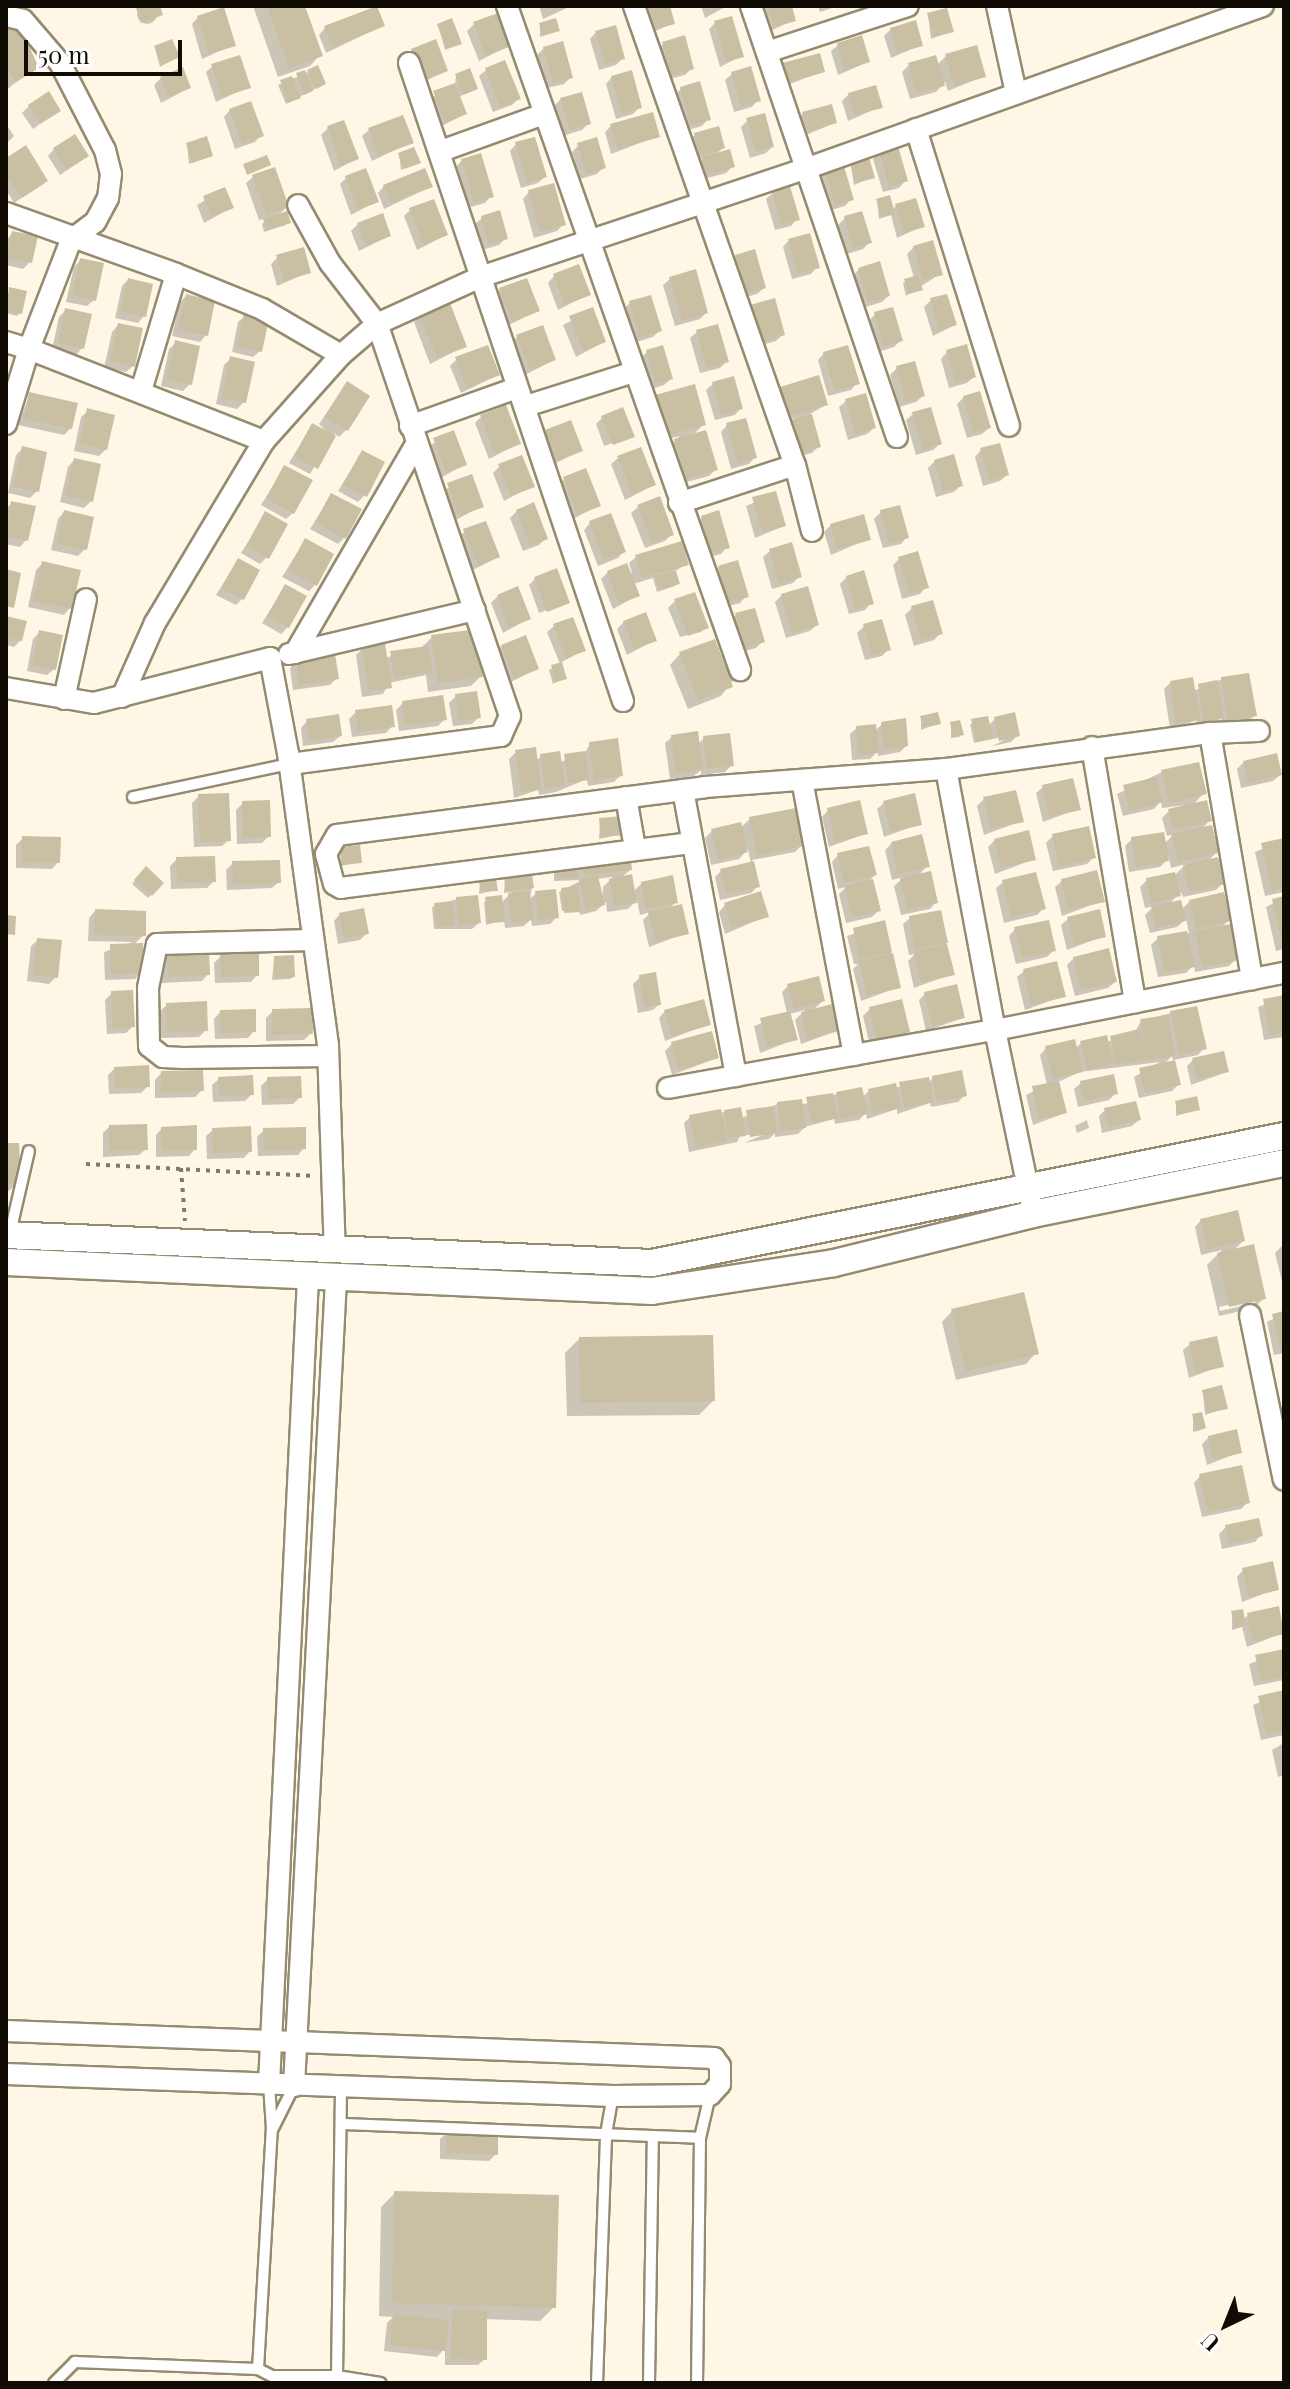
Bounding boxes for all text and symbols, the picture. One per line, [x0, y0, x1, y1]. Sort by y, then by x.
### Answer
scale bar [28, 24, 186, 74]
text: 50 m [38, 38, 90, 70]
north arrow [1186, 2285, 1266, 2365]
text: U [1194, 2326, 1225, 2359]

